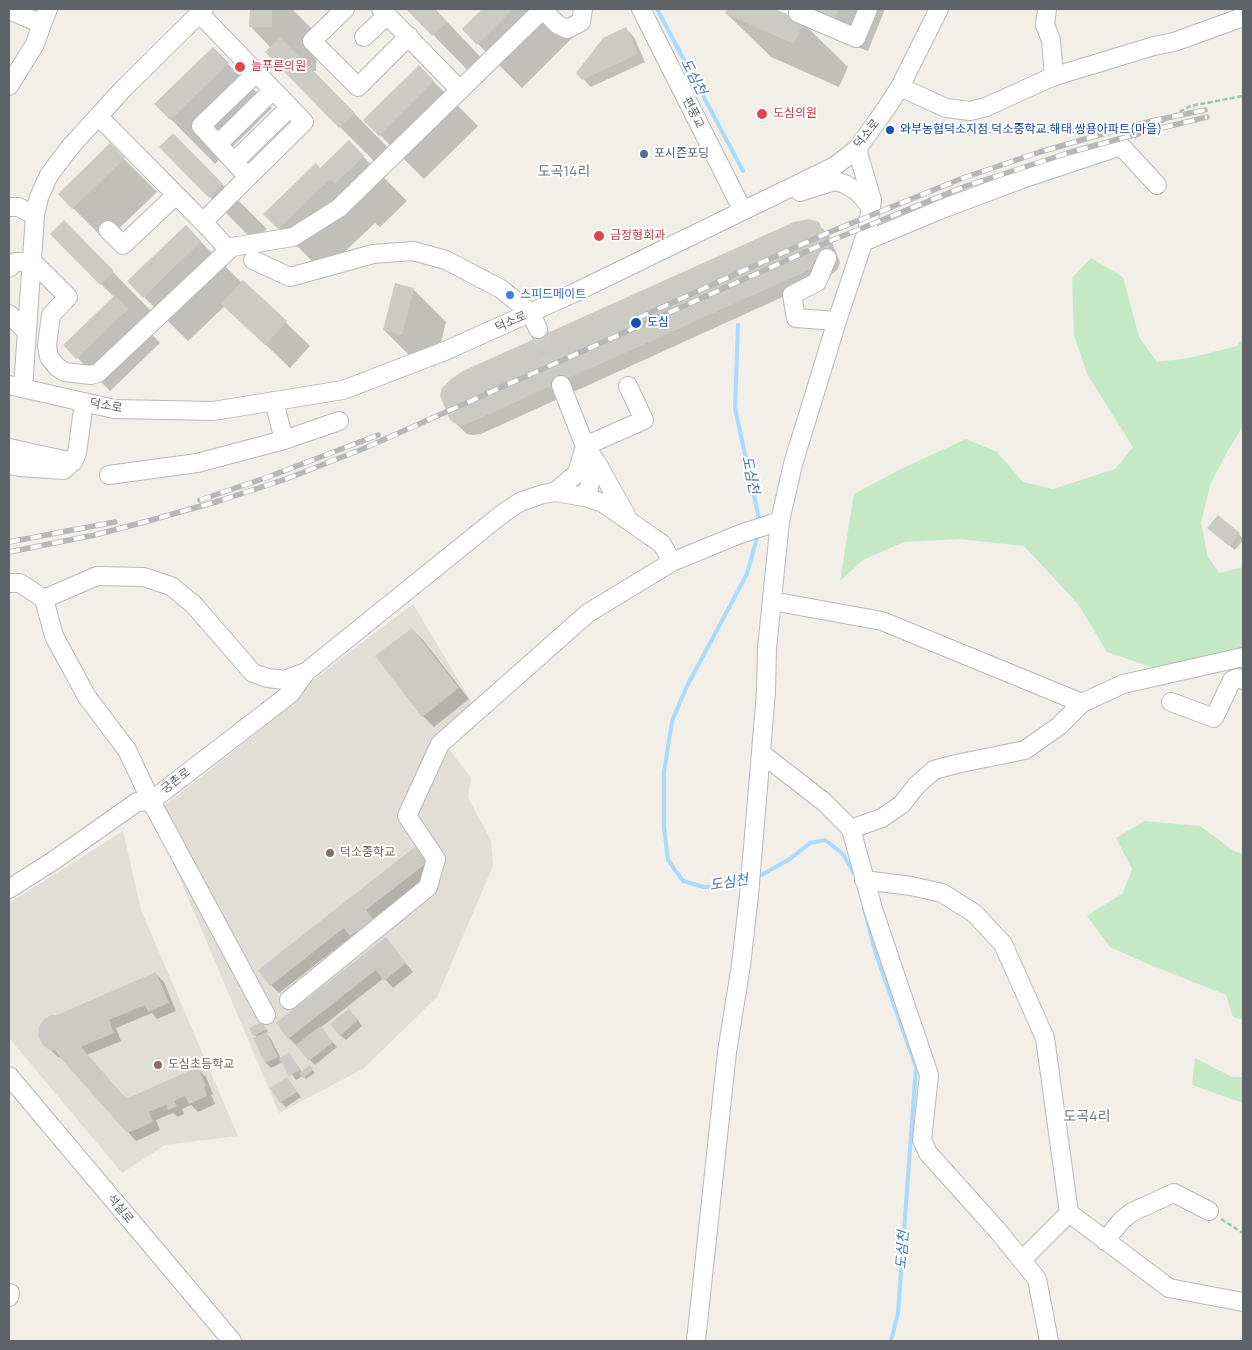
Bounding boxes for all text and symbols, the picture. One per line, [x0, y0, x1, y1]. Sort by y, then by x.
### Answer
water label: 도심천 [677, 56, 709, 98]
marker: 늘푸른의원 [233, 60, 247, 74]
place label: 늘푸른의원 [251, 60, 306, 74]
street label: 편풍교 [679, 95, 707, 131]
marker: 도심의원 [755, 107, 769, 121]
place label: 도심의원 [773, 107, 817, 121]
street label: 덕소로 [851, 117, 883, 151]
place label: 와부농협덕소지점.덕소중학교.해태.쌍용아파트(마을) [900, 123, 1162, 137]
marker: 와부농협덕소지점.덕소중학교.해태.쌍용아파트(마을) [884, 124, 896, 136]
place label: 포시즌포딩 [654, 147, 709, 161]
marker: 포시즌포딩 [638, 148, 650, 160]
district label: 도곡14리 [538, 164, 590, 180]
marker: 금정형회과 [592, 229, 606, 243]
place label: 금정형회과 [610, 229, 665, 243]
place label: 스피드메이트 [520, 288, 586, 302]
marker: 스피드메이트 [504, 289, 516, 301]
street label: 덕소로 [493, 309, 529, 335]
marker: 도심 [629, 316, 643, 330]
place label: 도심 [647, 316, 669, 330]
street label: 덕소로 [88, 396, 124, 416]
water label: 도심천 [738, 454, 762, 496]
street label: 궁촌로 [159, 765, 193, 797]
place label: 덕소중학교 [340, 846, 395, 860]
marker: 덕소중학교 [324, 847, 336, 859]
water label: 도심천 [709, 872, 749, 894]
place label: 도심초등학교 [168, 1058, 234, 1072]
marker: 도심초등학교 [152, 1059, 164, 1071]
district label: 도곡4리 [1064, 1109, 1110, 1125]
street label: 석실로 [104, 1192, 136, 1226]
water label: 도심천 [893, 1230, 913, 1270]

